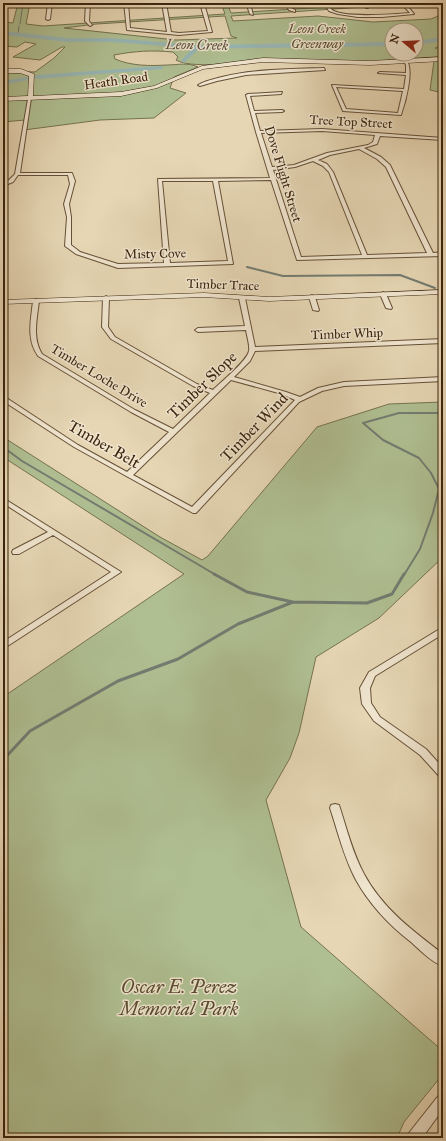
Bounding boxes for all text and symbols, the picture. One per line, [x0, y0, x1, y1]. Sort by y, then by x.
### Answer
park label: Leon Creek Greenway [287, 21, 346, 52]
north arrow [384, 22, 424, 62]
text: N [387, 32, 403, 45]
water label: Leon Creek [165, 36, 229, 54]
street label: Heath Road [83, 69, 149, 93]
street label: Tree Top Street [309, 112, 393, 132]
street label: Dove Flight Street [261, 124, 305, 224]
street label: Misty Cove [124, 245, 187, 263]
street label: Timber Trace [186, 276, 260, 294]
street label: Timber Whip [310, 325, 384, 343]
street label: Timber Loche Drive [48, 341, 151, 411]
street label: Timber Slope [163, 347, 241, 423]
street label: Timber Wind [216, 388, 292, 466]
street label: Timber Belt [65, 416, 144, 472]
park label: Oscar E. Perez Memorial Park [118, 975, 239, 1020]

